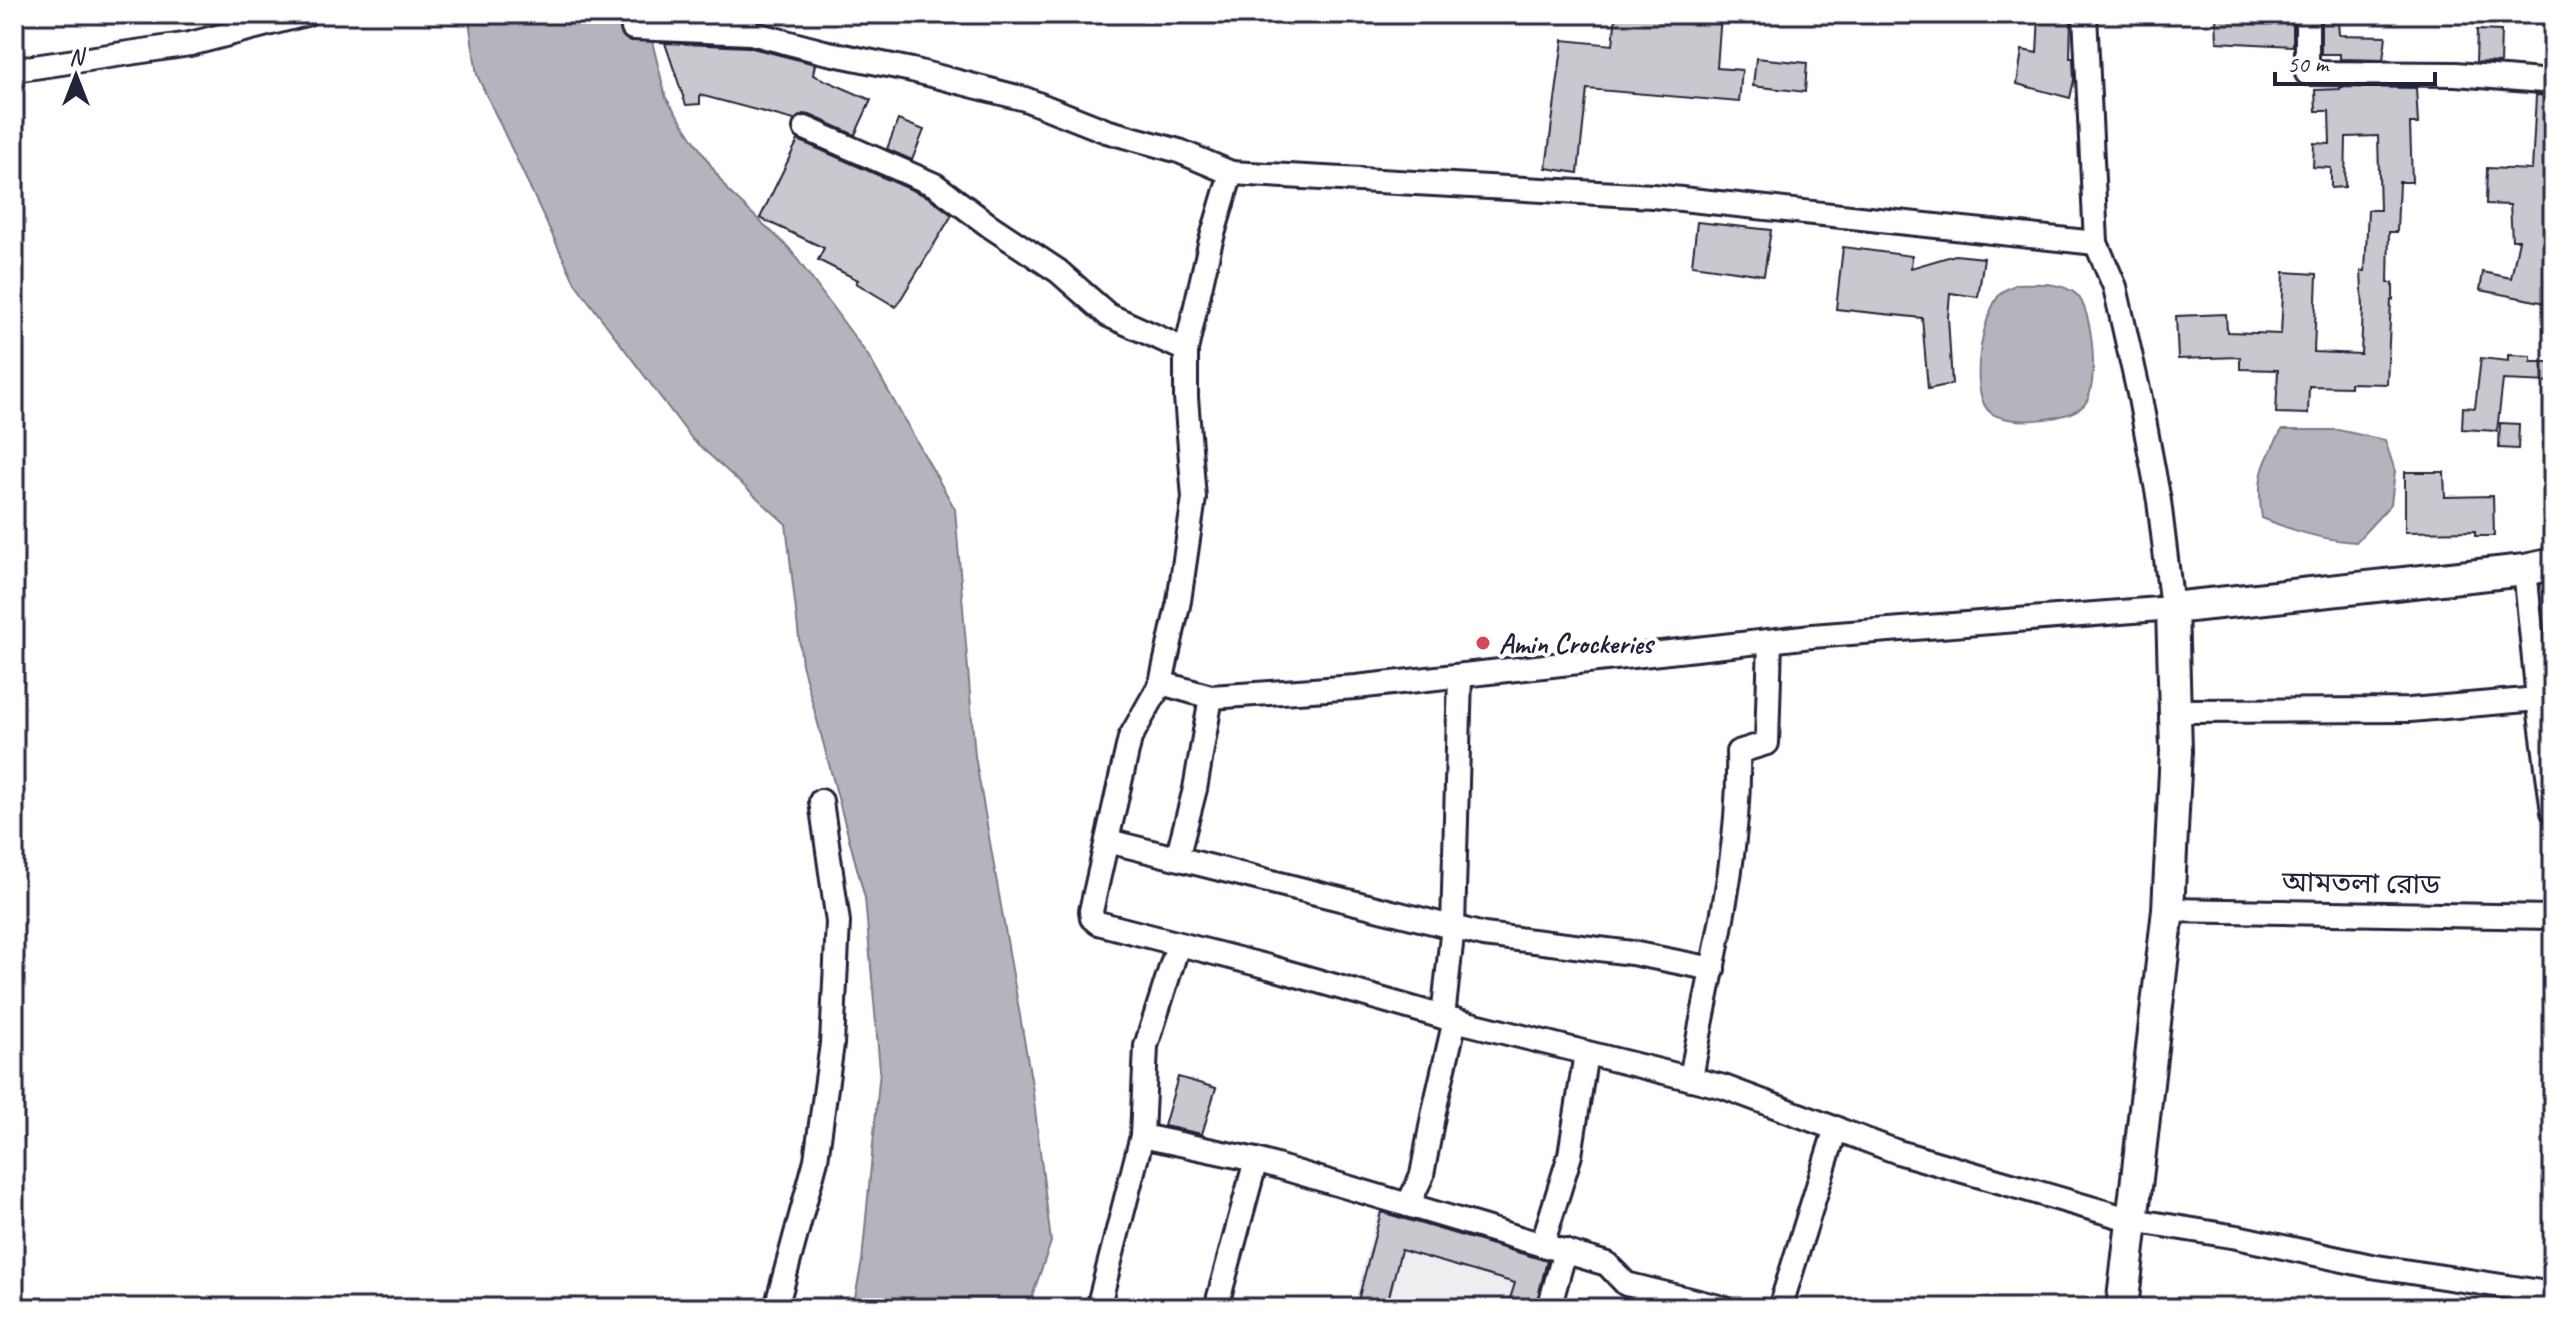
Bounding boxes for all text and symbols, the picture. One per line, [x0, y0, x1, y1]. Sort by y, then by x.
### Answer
north arrow [36, 36, 116, 116]
scale bar [2275, 36, 2435, 86]
text: N [69, 43, 86, 71]
text: 50 m [2287, 49, 2330, 79]
place label: Amin Crockeries [1499, 626, 1656, 661]
marker: Amin Crockeries [1474, 634, 1492, 652]
street label: আমতলা রোড [2281, 864, 2441, 902]

